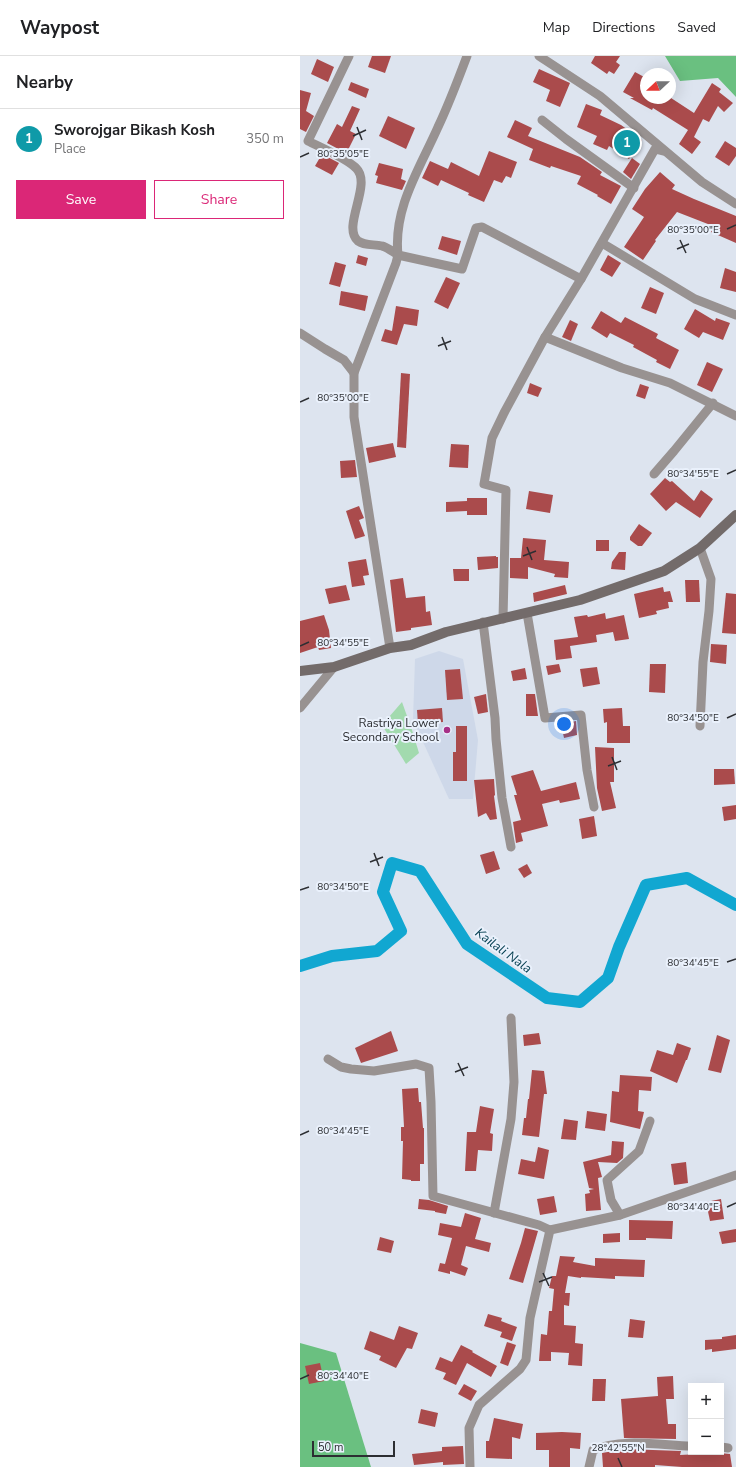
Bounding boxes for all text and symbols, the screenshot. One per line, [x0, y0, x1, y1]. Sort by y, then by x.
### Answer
text: Waypost [20, 15, 99, 41]
text: Map [543, 18, 570, 37]
text: Directions [592, 18, 655, 37]
text: Saved [677, 18, 716, 37]
north arrow [640, 68, 676, 104]
text: Nearby [16, 71, 73, 94]
text: Sworojgar Bikash Kosh [54, 120, 215, 140]
pin: 1 [614, 128, 640, 158]
text: 1 [25, 130, 33, 148]
text: 350 m [246, 130, 284, 148]
text: Place [54, 140, 86, 158]
text: 80°35'05"E [317, 147, 369, 161]
button: Save [16, 180, 146, 219]
button: Share [154, 180, 284, 219]
text: 80°35'00"E [667, 223, 719, 237]
text: 80°35'00"E [317, 391, 369, 405]
text: 80°34'55"E [667, 467, 719, 481]
text: 80°34'55"E [317, 636, 369, 650]
text: 80°34'50"E [667, 711, 719, 725]
your location [554, 714, 574, 734]
place label: Rastriya Lower Secondary School [342, 715, 440, 745]
marker: Rastriya Lower Secondary School [442, 725, 452, 735]
text: 80°34'50"E [317, 880, 369, 894]
water label: Kailali Nala [471, 924, 536, 978]
text: 80°34'45"E [667, 956, 719, 970]
text: 80°34'45"E [317, 1124, 369, 1138]
text: 80°34'40"E [667, 1200, 719, 1214]
text: 80°34'40"E [317, 1369, 369, 1383]
map controls [688, 1383, 724, 1455]
button: + [688, 1383, 724, 1419]
button: − [688, 1419, 724, 1455]
scale bar [312, 1439, 395, 1458]
text: 50 m [318, 1440, 343, 1455]
text: 28°42'55"N [591, 1441, 645, 1455]

